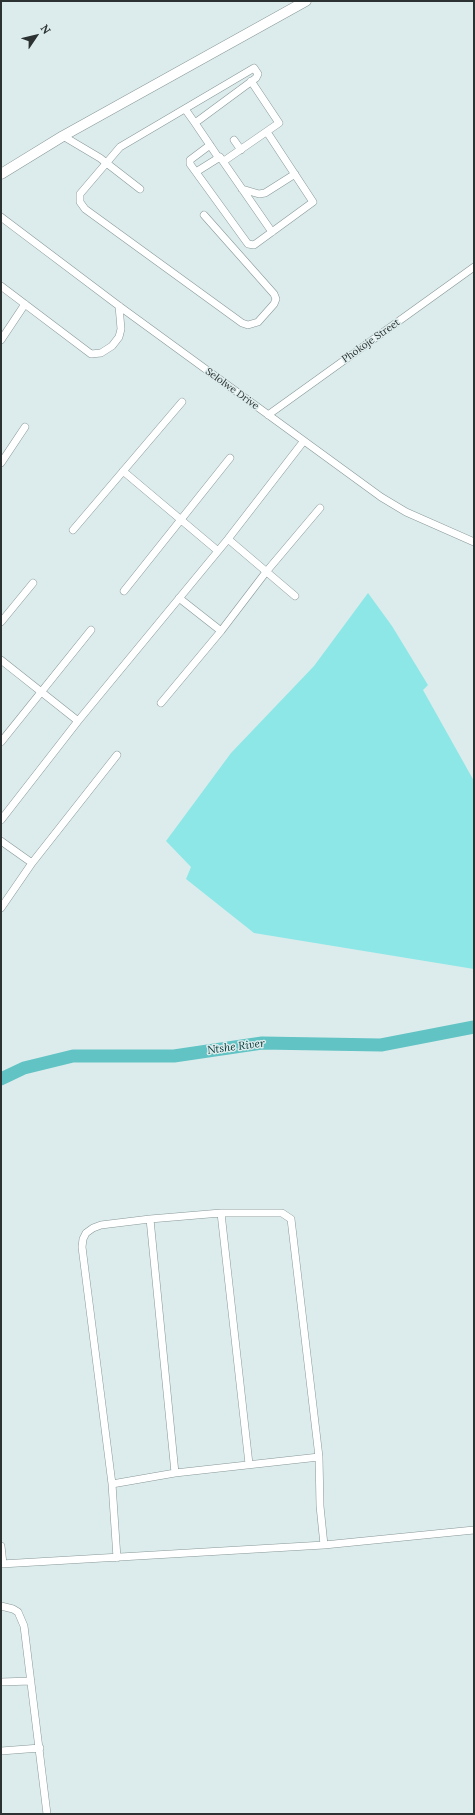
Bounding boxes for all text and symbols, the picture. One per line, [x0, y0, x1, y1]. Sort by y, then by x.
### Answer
north arrow [16, 16, 56, 56]
text: N [38, 22, 54, 37]
street label: Phokoje Street [340, 317, 402, 365]
street label: Selolwe Drive [203, 366, 261, 412]
water label: Ntshe River [206, 1037, 266, 1057]

